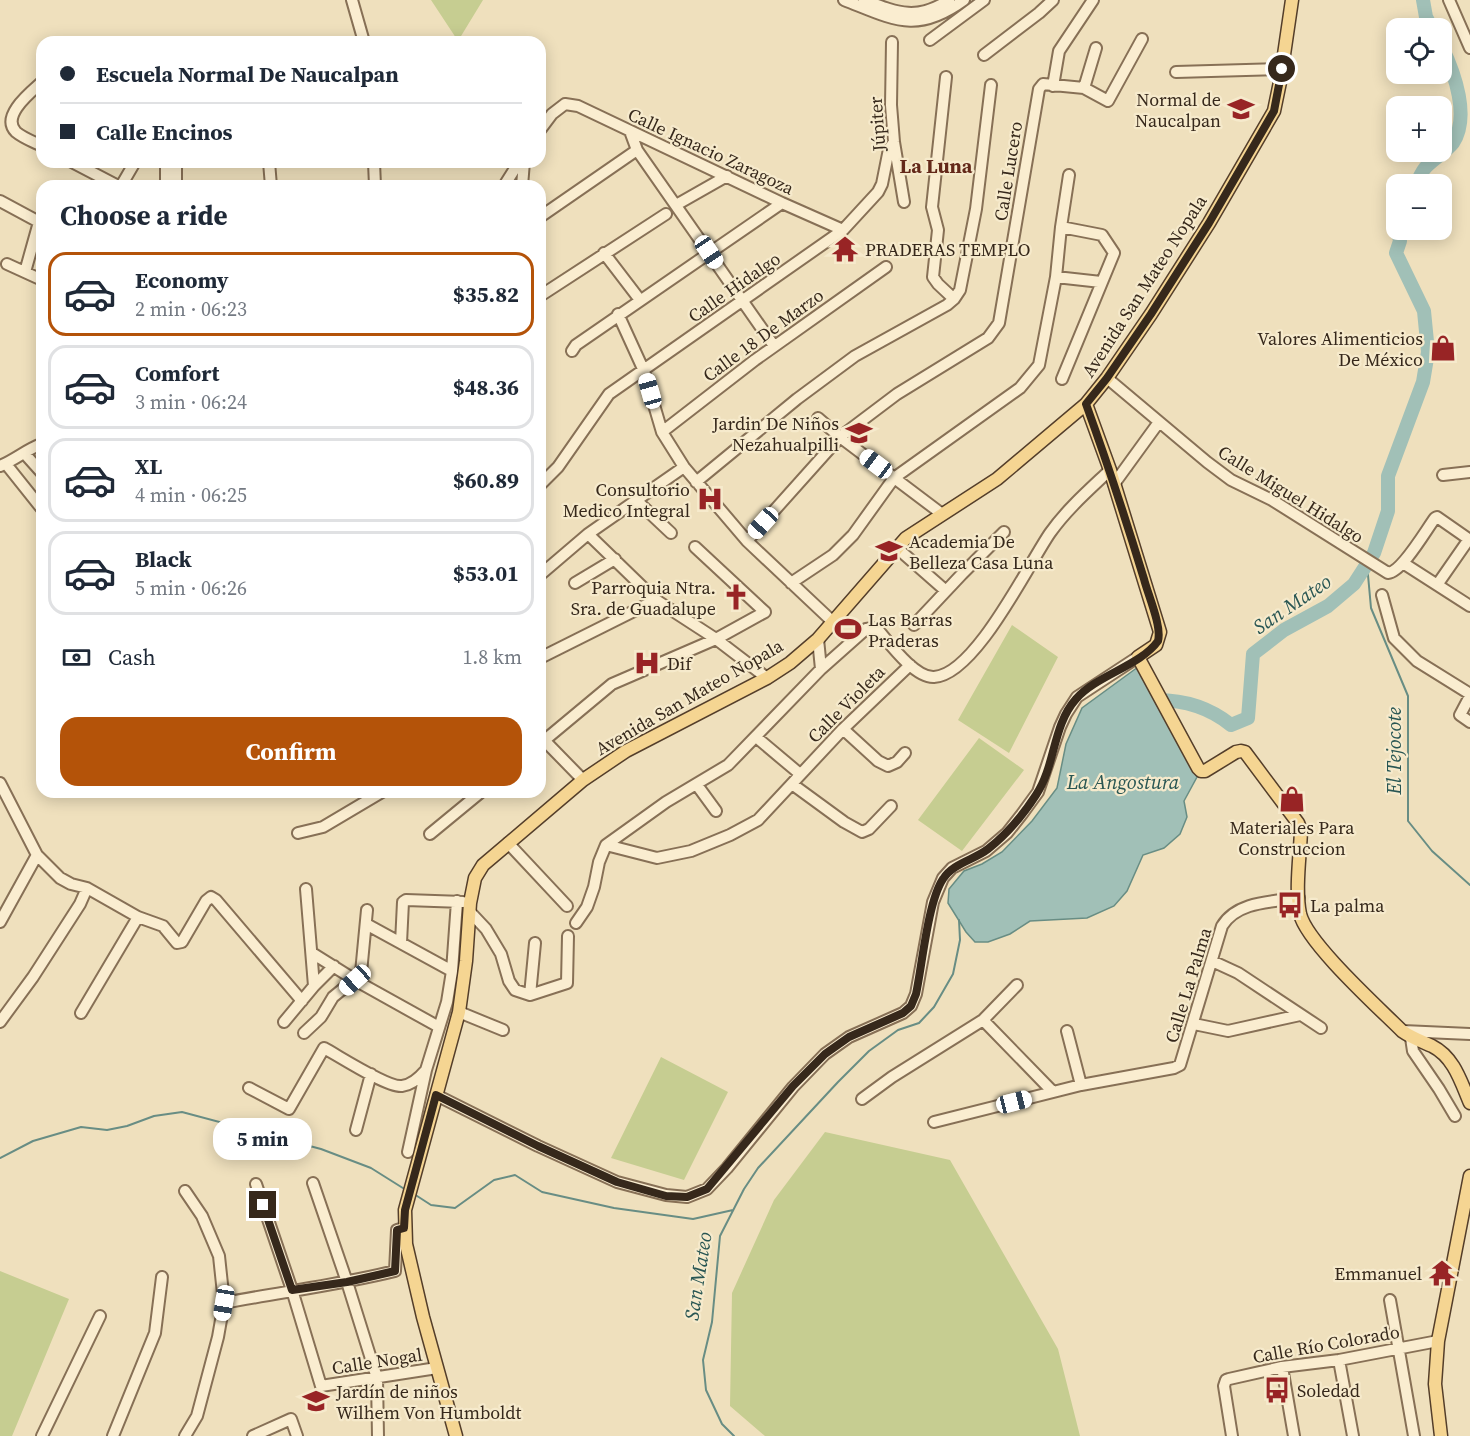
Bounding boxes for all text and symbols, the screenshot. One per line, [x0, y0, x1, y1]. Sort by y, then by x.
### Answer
map controls [1386, 18, 1452, 240]
button: locate [1386, 18, 1452, 84]
route start [1268, 55, 1295, 82]
text: Escuela Normal De Naucalpan [96, 59, 399, 89]
place label: Normal de Naucalpan [1135, 87, 1221, 133]
school or university icon: Normal de Naucalpan [1226, 94, 1256, 124]
street label: Júpiter [863, 95, 891, 153]
button: + [1386, 96, 1452, 162]
street label: Calle Ignacio Zaragoza [624, 102, 799, 201]
text: Calle Encinos [96, 117, 233, 147]
street label: Calle Lucero [988, 119, 1028, 223]
district label: La Luna [900, 152, 973, 180]
button: − [1386, 174, 1452, 240]
street label: Avenida San Mateo Nopala [1076, 189, 1213, 382]
text: Choose a ride [60, 197, 228, 234]
car [691, 232, 727, 272]
temple icon: PRADERAS TEMPLO [830, 234, 860, 264]
place label: PRADERAS TEMPLO [865, 237, 1031, 262]
street label: Calle Hidalgo [683, 246, 785, 328]
text: Economy [135, 265, 229, 295]
icon: car [63, 267, 117, 321]
text: $35.82 [453, 279, 519, 309]
street label: Calle 18 De Marzo [698, 283, 829, 387]
text: 2 min · 06:23 [135, 295, 247, 323]
place label: Valores Alimenticios De México [1257, 326, 1423, 372]
shop icon: Valores Alimenticios De México [1428, 333, 1458, 363]
text: Comfort [135, 358, 219, 388]
icon: car [63, 360, 117, 414]
car [636, 371, 664, 411]
text: $48.36 [453, 372, 519, 402]
text: 3 min · 06:24 [135, 388, 247, 416]
place label: Jardin De Niños Nezahualpilli [711, 411, 839, 457]
school or university icon: Jardin De Niños Nezahualpilli [844, 418, 874, 448]
street label: Calle Miguel Hidalgo [1213, 439, 1369, 549]
car [856, 446, 896, 482]
text: XL [135, 451, 162, 481]
icon: car [63, 453, 117, 507]
text: $60.89 [453, 465, 519, 495]
place label: Consultorio Medico Integral [563, 477, 690, 523]
text: 4 min · 06:25 [135, 481, 247, 509]
hospital icon: Consultorio Medico Integral [695, 484, 725, 514]
car [744, 504, 782, 542]
place label: Academia De Belleza Casa Luna [909, 529, 1054, 575]
school or university icon: Academia De Belleza Casa Luna [874, 536, 904, 566]
text: Black [135, 544, 192, 574]
icon: car [63, 546, 117, 600]
text: $53.01 [453, 558, 519, 588]
water label: San Mateo [1247, 567, 1337, 641]
text: 5 min · 06:26 [135, 574, 247, 602]
place label: Parroquia Ntra. Sra. de Guadalupe [571, 575, 716, 621]
church icon: Parroquia Ntra. Sra. de Guadalupe [721, 582, 751, 612]
place label: Las Barras Praderas [868, 607, 952, 653]
sports icon: Las Barras Praderas [833, 614, 863, 644]
street label: Avenida San Mateo Nopala [591, 633, 788, 761]
icon: cash [60, 641, 93, 674]
text: Cash [108, 642, 156, 672]
text: 1.8 km [462, 643, 522, 671]
hospital icon: Dif [632, 648, 662, 678]
place label: Dif [667, 651, 693, 676]
street label: Calle Violeta [802, 659, 891, 748]
water label: El Tejocote [1380, 707, 1408, 796]
button: Confirm [60, 717, 522, 786]
water label: La Angostura [1066, 768, 1180, 796]
shop icon: Materiales Para Construccion [1277, 784, 1307, 814]
place label: Materiales Para Construccion [1229, 815, 1355, 861]
bus stop icon: La palma [1275, 890, 1305, 920]
place label: La palma [1310, 893, 1385, 918]
street label: Calle La Palma [1159, 924, 1218, 1046]
car [336, 961, 374, 999]
car [994, 1089, 1034, 1115]
callout: 5 min [214, 1118, 312, 1160]
text: 5 min [237, 1125, 288, 1153]
route end [249, 1191, 276, 1218]
water label: San Mateo [677, 1230, 719, 1322]
temple icon: Emmanuel [1427, 1258, 1457, 1288]
place label: Emmanuel [1334, 1261, 1422, 1286]
car [212, 1284, 236, 1322]
street label: Calle Río Colorado [1251, 1319, 1402, 1369]
street label: Calle Nogal [330, 1342, 424, 1380]
bus stop icon: Soledad [1262, 1375, 1292, 1405]
place label: Soledad [1297, 1378, 1360, 1403]
place label: Jardín de niños Wilhem Von Humboldt [335, 1379, 522, 1425]
school or university icon: Jardín de niños Wilhem Von Humboldt [301, 1386, 331, 1416]

